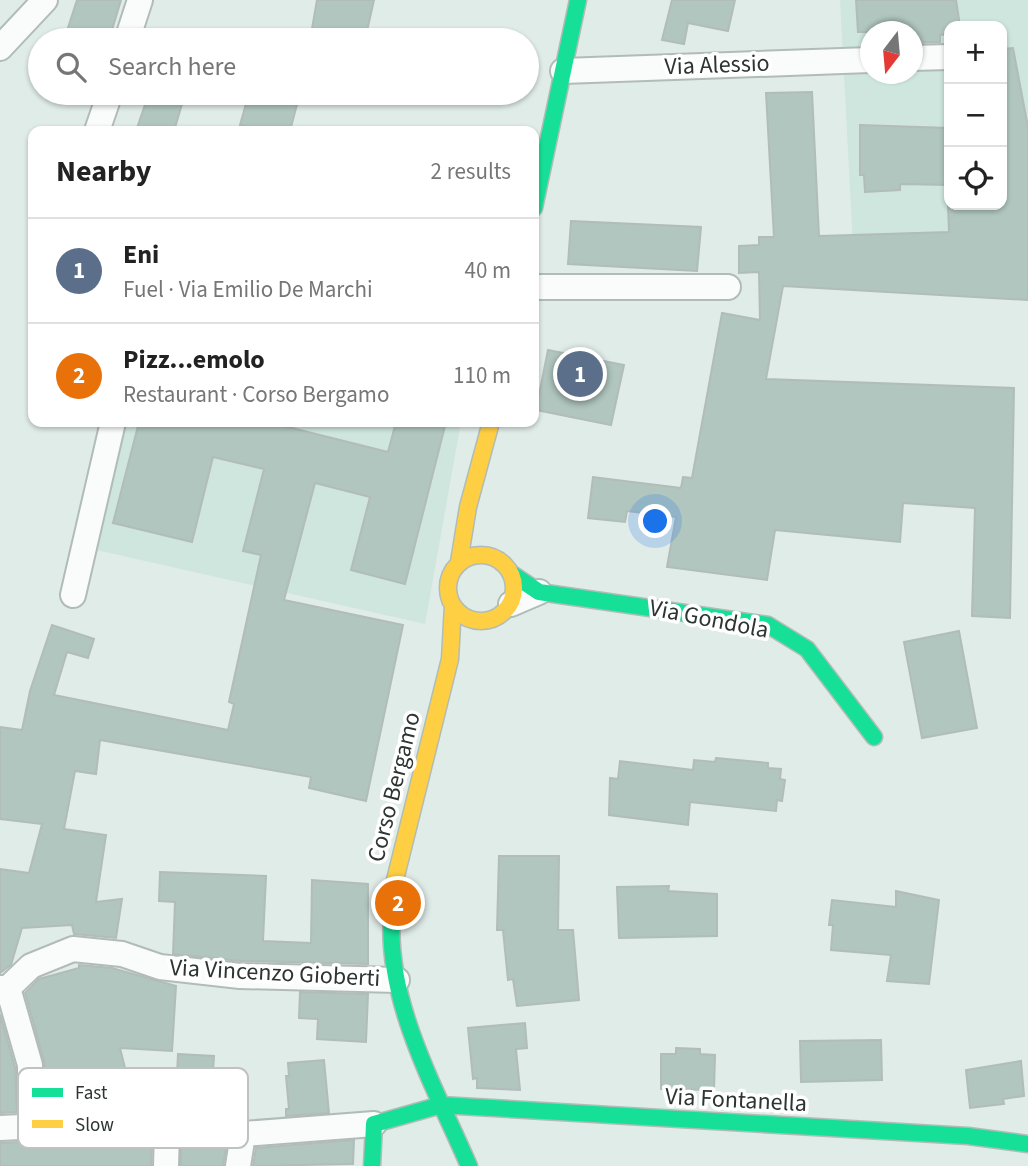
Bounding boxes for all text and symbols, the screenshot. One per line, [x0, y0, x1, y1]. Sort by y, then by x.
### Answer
north arrow [860, 21, 923, 84]
map controls [944, 21, 1007, 210]
button: + [944, 21, 1007, 84]
search box [28, 28, 539, 105]
street label: Via Alessio [664, 46, 770, 84]
icon: search [52, 48, 90, 86]
text: Search here [108, 48, 236, 85]
button: − [944, 84, 1007, 147]
button: locate [944, 147, 1007, 210]
text: Nearby [56, 150, 151, 193]
text: 2 results [431, 155, 511, 188]
text: Eni [123, 236, 159, 273]
text: 1 [73, 254, 85, 287]
text: 40 m [464, 254, 511, 287]
text: Fuel · Via Emilio De Marchi [123, 273, 373, 306]
text: Pizz...emolo [123, 341, 265, 378]
pin: 1 [557, 348, 603, 400]
text: 2 [73, 359, 85, 392]
text: 110 m [453, 359, 511, 392]
text: Restaurant · Corso Bergamo [123, 378, 389, 411]
your location [638, 504, 672, 538]
street label: Via Gondola [646, 590, 772, 648]
street label: Corso Bergamo [358, 708, 430, 866]
pin: 2 [375, 877, 421, 929]
street label: Via Vincenzo Gioberti [169, 950, 381, 996]
legend [18, 1068, 248, 1148]
street label: Via Fontanella [664, 1079, 808, 1121]
text: Fast [75, 1080, 108, 1107]
text: Slow [75, 1112, 114, 1139]

